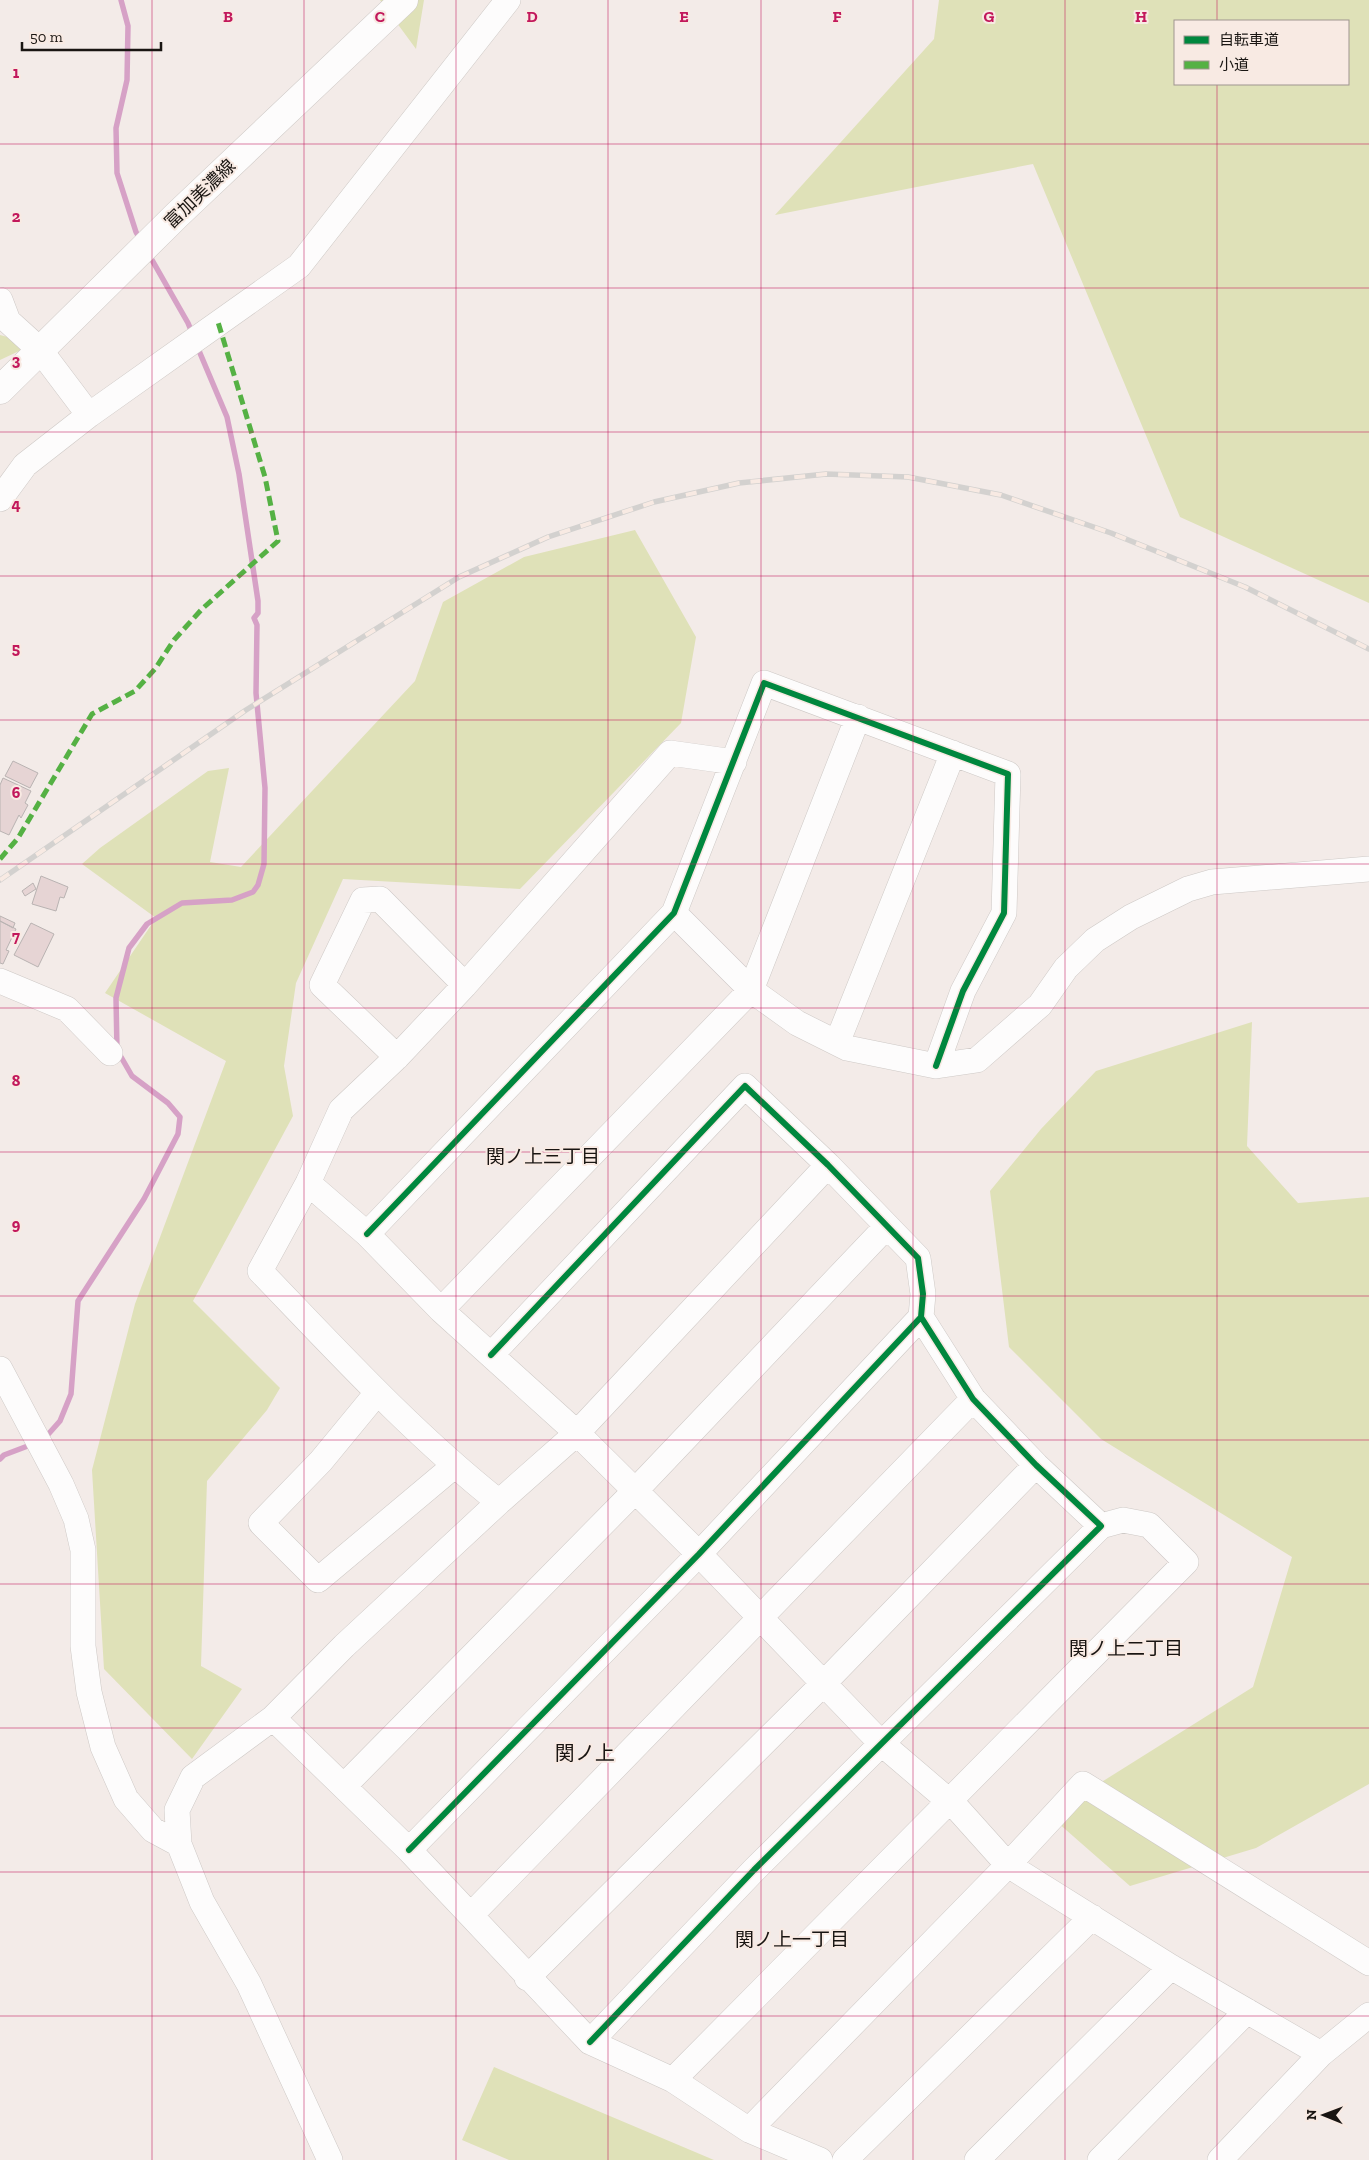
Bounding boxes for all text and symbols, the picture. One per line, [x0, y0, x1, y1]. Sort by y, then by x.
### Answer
text: B [223, 7, 233, 26]
text: C [375, 7, 385, 26]
text: D [526, 7, 538, 26]
text: E [679, 7, 689, 26]
text: F [832, 7, 842, 26]
text: G [984, 7, 995, 26]
text: H [1135, 7, 1147, 26]
scale bar [22, 20, 161, 52]
legend [1174, 20, 1349, 85]
text: 50 m [30, 28, 63, 46]
text: 自転車道 [1219, 31, 1279, 49]
text: 小道 [1219, 56, 1249, 74]
text: 1 [13, 63, 20, 82]
street label: 富加美濃線 [160, 155, 240, 233]
text: 2 [12, 207, 21, 226]
text: 3 [12, 351, 21, 370]
text: 4 [11, 495, 21, 514]
text: 5 [12, 639, 20, 658]
text: 6 [12, 783, 21, 802]
text: 7 [12, 927, 20, 946]
text: 8 [12, 1071, 21, 1090]
district label: 関ノ上三丁目 [486, 1145, 600, 1168]
text: 9 [12, 1215, 21, 1234]
district label: 関ノ上二丁目 [1069, 1637, 1183, 1660]
district label: 関ノ上 [555, 1741, 615, 1765]
district label: 関ノ上一丁目 [735, 1928, 849, 1951]
north arrow [1299, 2090, 1349, 2140]
text: N [1303, 2109, 1320, 2120]

